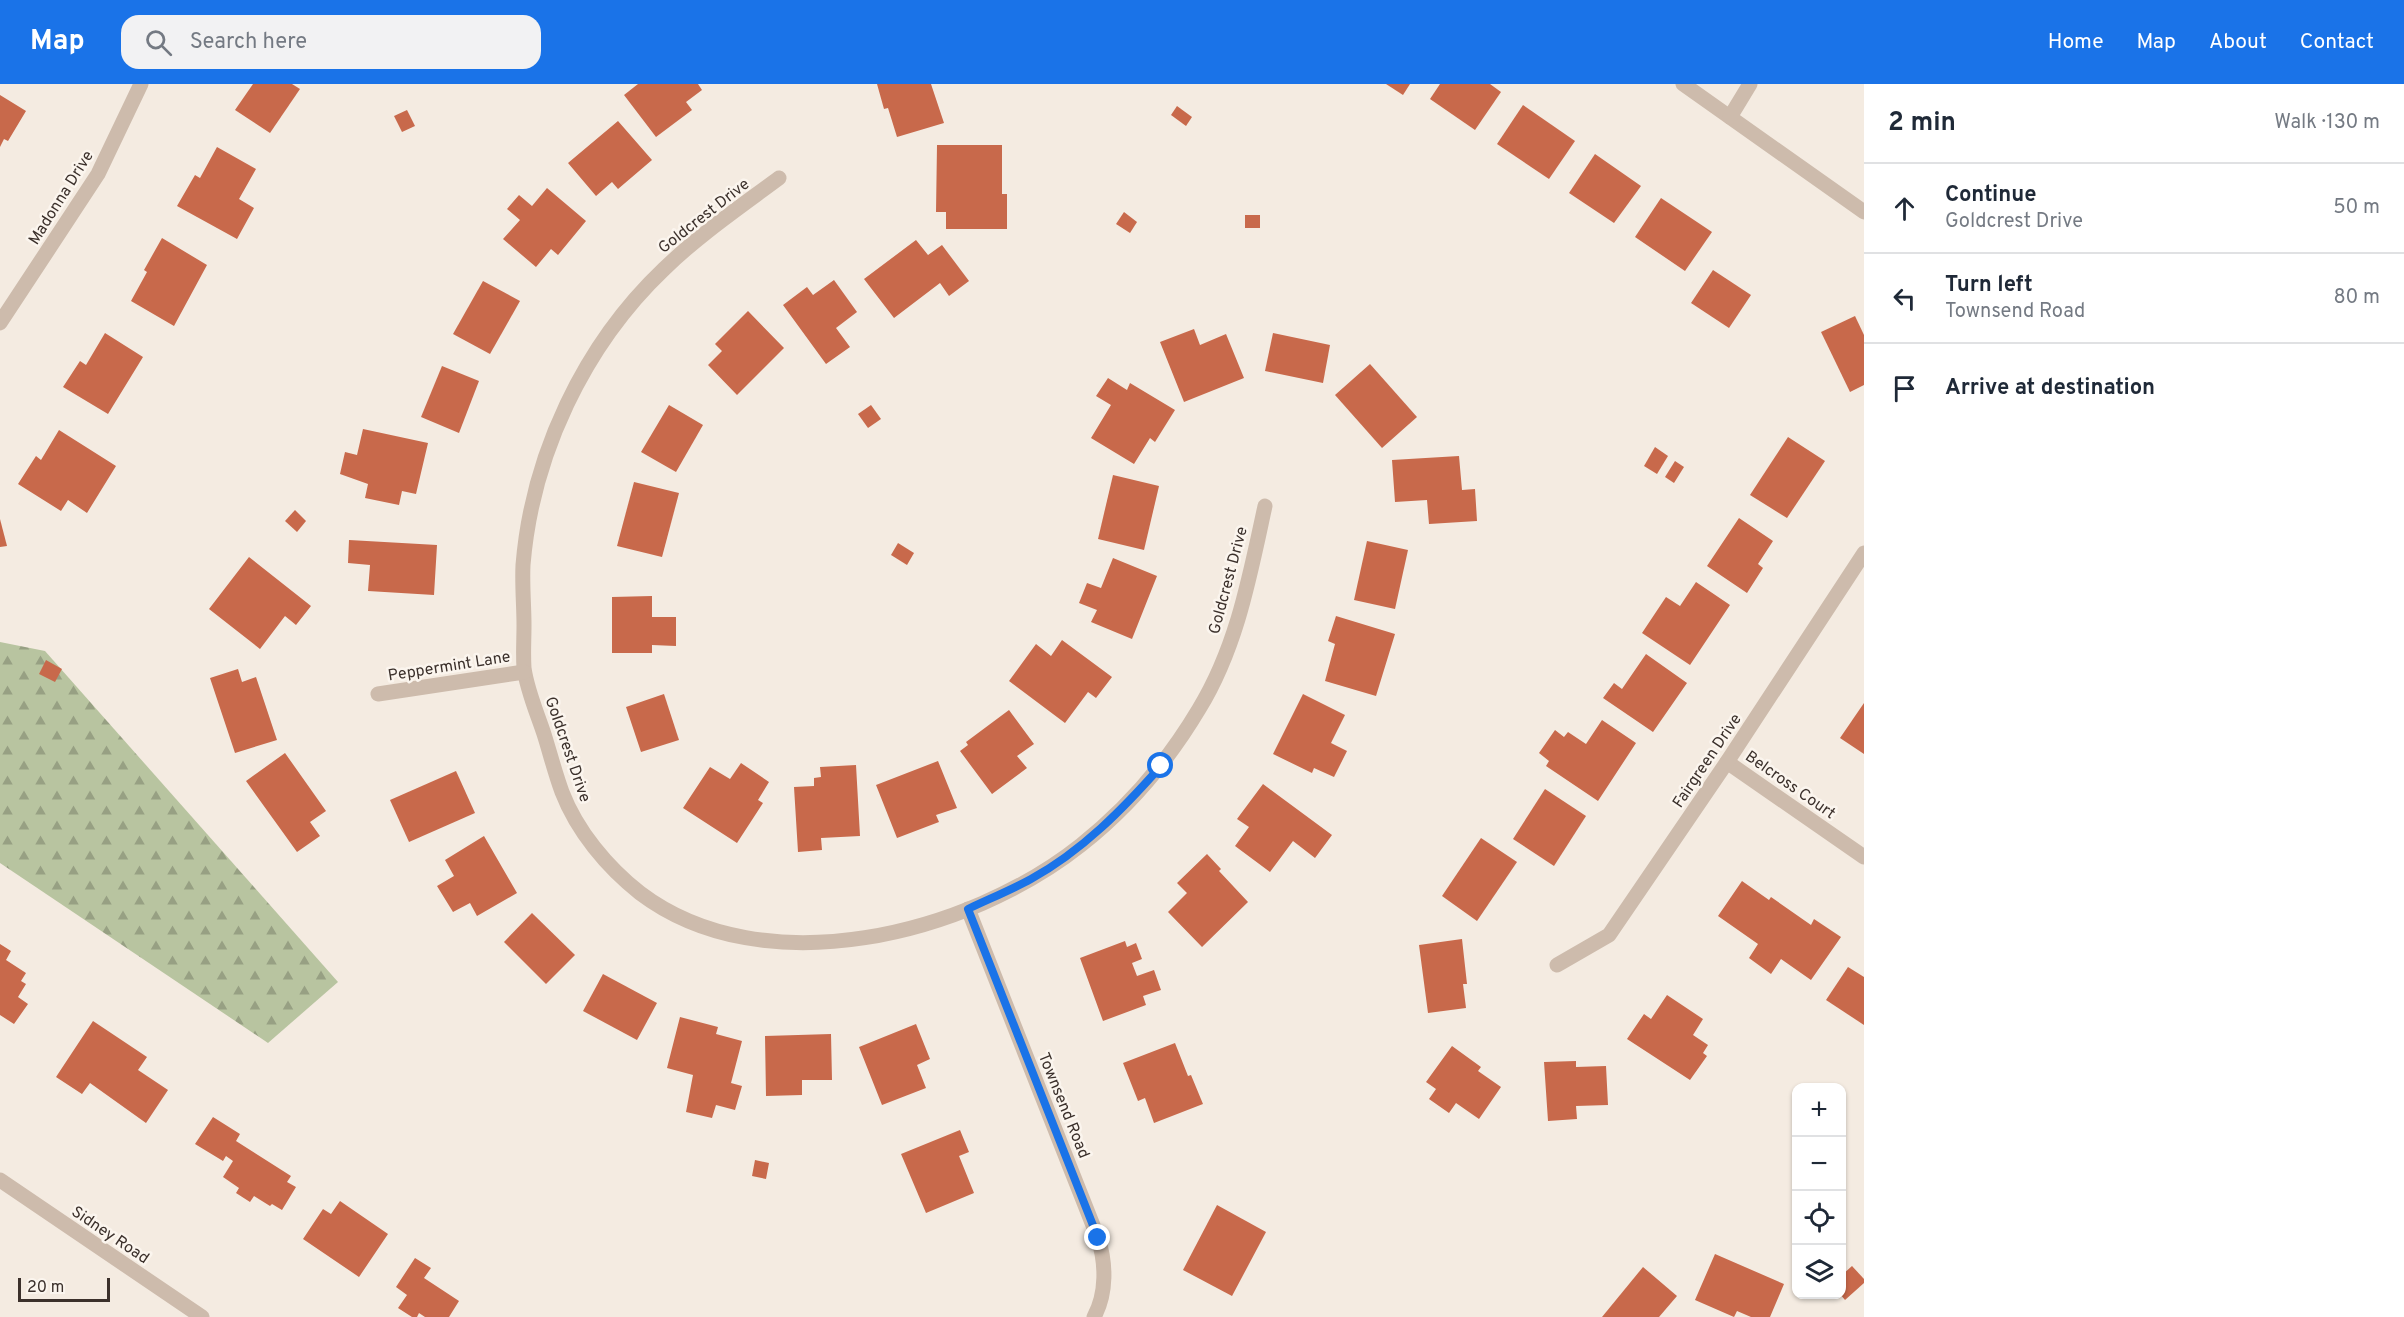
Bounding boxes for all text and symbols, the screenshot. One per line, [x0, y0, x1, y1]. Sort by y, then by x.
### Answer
search box [121, 15, 541, 69]
text: Map [30, 24, 85, 60]
icon: search [142, 26, 175, 59]
text: Search here [190, 29, 307, 56]
text: Home [2048, 29, 2104, 56]
text: Map [2137, 29, 2176, 56]
text: About [2209, 29, 2267, 56]
text: Contact [2300, 29, 2374, 56]
text: 2 min [1888, 107, 1956, 140]
text: Walk · 130 m [2274, 110, 2380, 136]
street label: Madonna Drive [25, 147, 99, 249]
street label: Goldcrest Drive [655, 175, 754, 258]
text: Continue [1945, 182, 2036, 209]
icon: ahead [1888, 192, 1921, 225]
text: 50 m [2333, 195, 2380, 221]
text: Goldcrest Drive [1945, 209, 2083, 235]
text: Turn left [1945, 272, 2033, 299]
icon: left [1888, 282, 1921, 315]
text: 80 m [2334, 285, 2380, 311]
text: Townsend Road [1945, 299, 2085, 325]
icon: arrive [1888, 372, 1921, 405]
text: Arrive at destination [1945, 375, 2155, 402]
street label: Goldcrest Drive [1205, 525, 1253, 636]
street label: Peppermint Lane [387, 647, 512, 687]
street label: Goldcrest Drive [540, 694, 595, 805]
street label: Fairgreen Drive [1669, 710, 1747, 812]
street label: Belcross Court [1741, 747, 1839, 824]
route start [1147, 752, 1173, 778]
street label: Townsend Road [1033, 1050, 1093, 1162]
map controls [1792, 1083, 1846, 1299]
button: + [1792, 1083, 1846, 1137]
button: − [1792, 1137, 1846, 1191]
button: locate [1792, 1191, 1846, 1245]
street label: Sidney Road [67, 1202, 153, 1269]
route end [1084, 1224, 1110, 1250]
button: layers [1792, 1245, 1846, 1299]
scale bar [18, 1275, 110, 1302]
text: 20 m [27, 1278, 64, 1298]

